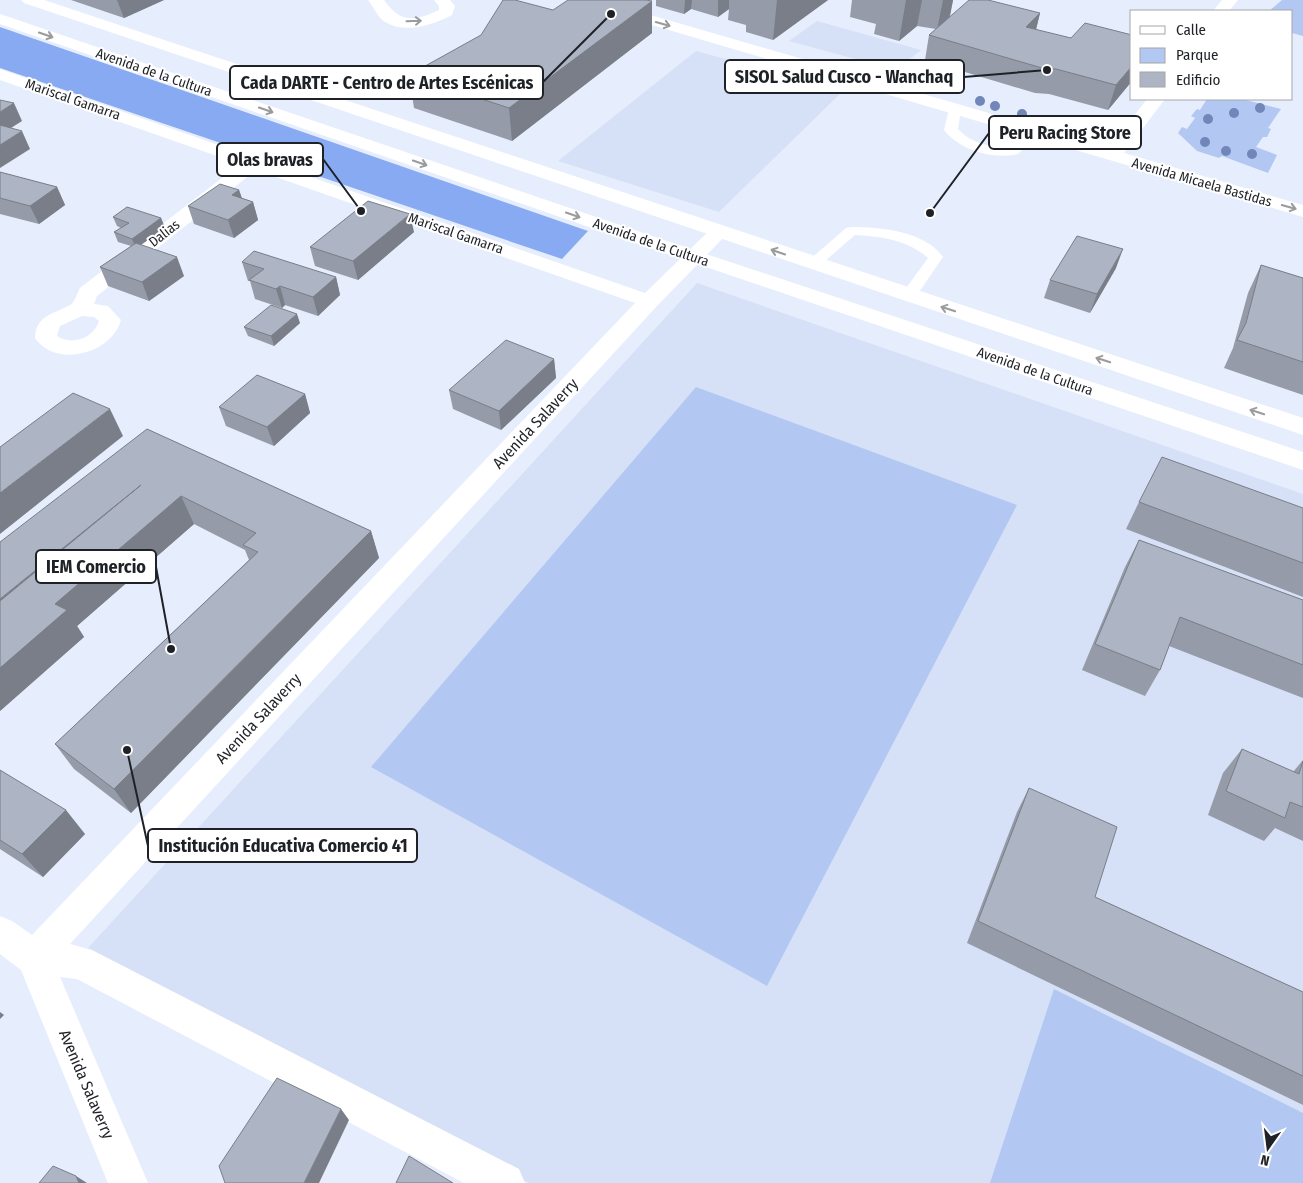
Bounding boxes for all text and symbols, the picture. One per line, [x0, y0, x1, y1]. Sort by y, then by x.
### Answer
legend [1130, 10, 1293, 100]
one-way arrow [406, 17, 422, 26]
one-way arrow [654, 19, 670, 29]
text: Calle [1176, 21, 1206, 39]
one-way arrow [38, 30, 54, 40]
street label: Avenida de la Cultura [94, 45, 214, 100]
text: Parque [1176, 46, 1219, 64]
callout: SISOL Salud Cusco - Wanchaq [725, 60, 964, 93]
callout: Cada DARTE - Centro de Artes Escénicas [230, 66, 543, 99]
text: SISOL Salud Cusco - Wanchaq [735, 66, 953, 88]
text: Edificio [1176, 71, 1221, 89]
text: Cada DARTE - Centro de Artes Escénicas [240, 72, 534, 94]
street label: Mariscal Gamarra [23, 75, 123, 124]
one-way arrow [258, 106, 273, 115]
callout: Peru Racing Store [989, 116, 1141, 149]
text: Peru Racing Store [999, 122, 1131, 144]
callout: Olas bravas [217, 143, 323, 176]
text: Olas bravas [227, 149, 313, 171]
street label: Avenida Micaela Bastidas [1130, 154, 1274, 211]
one-way arrow [411, 158, 427, 168]
one-way arrow [1281, 203, 1297, 212]
street label: Mariscal Gamarra [406, 209, 506, 258]
one-way arrow [565, 211, 581, 221]
street label: Avenida de la Cultura [591, 215, 711, 270]
street label: Dalias [145, 216, 183, 251]
one-way arrow [770, 247, 786, 256]
one-way arrow [941, 304, 957, 313]
street label: Avenida de la Cultura [975, 344, 1095, 399]
one-way arrow [1095, 355, 1111, 364]
street label: Avenida Salaverry [489, 374, 583, 472]
one-way arrow [1249, 406, 1265, 416]
callout: IEM Comercio [36, 550, 156, 583]
text: IEM Comercio [46, 556, 146, 578]
street label: Avenida Salaverry [212, 669, 306, 767]
callout: Institución Educativa Comercio 41 [148, 829, 417, 862]
text: Institución Educativa Comercio 41 [158, 835, 408, 857]
street label: Avenida Salaverry [55, 1027, 118, 1142]
north arrow [1243, 1123, 1293, 1173]
text: N [1259, 1151, 1271, 1169]

